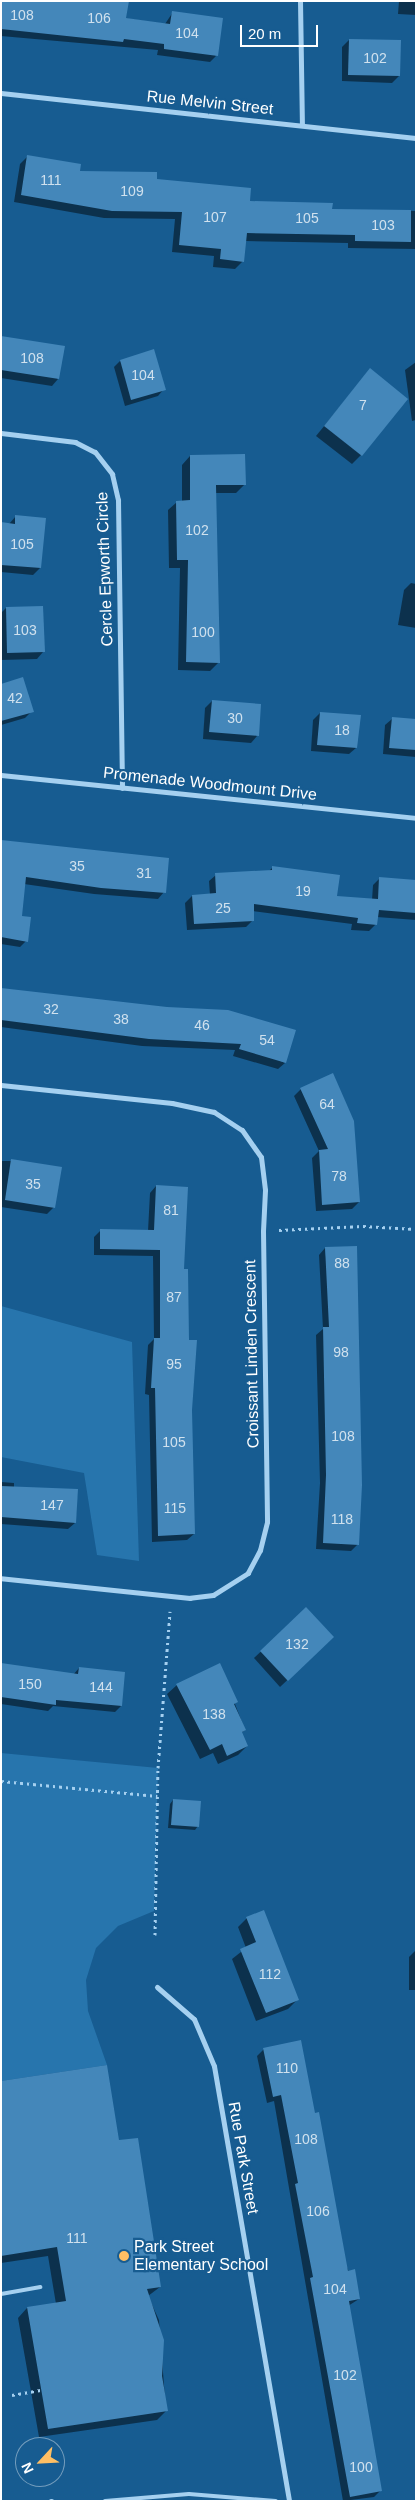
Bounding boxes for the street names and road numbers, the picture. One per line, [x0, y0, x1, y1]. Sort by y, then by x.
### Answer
street label: Rue Melvin Street [146, 87, 274, 119]
street label: Cercle Epworth Circle [93, 491, 117, 647]
street label: Promenade Woodmount Drive [102, 763, 318, 805]
street label: Croissant Linden Crescent [241, 1260, 263, 1448]
street label: Rue Park Street [224, 2100, 262, 2216]

